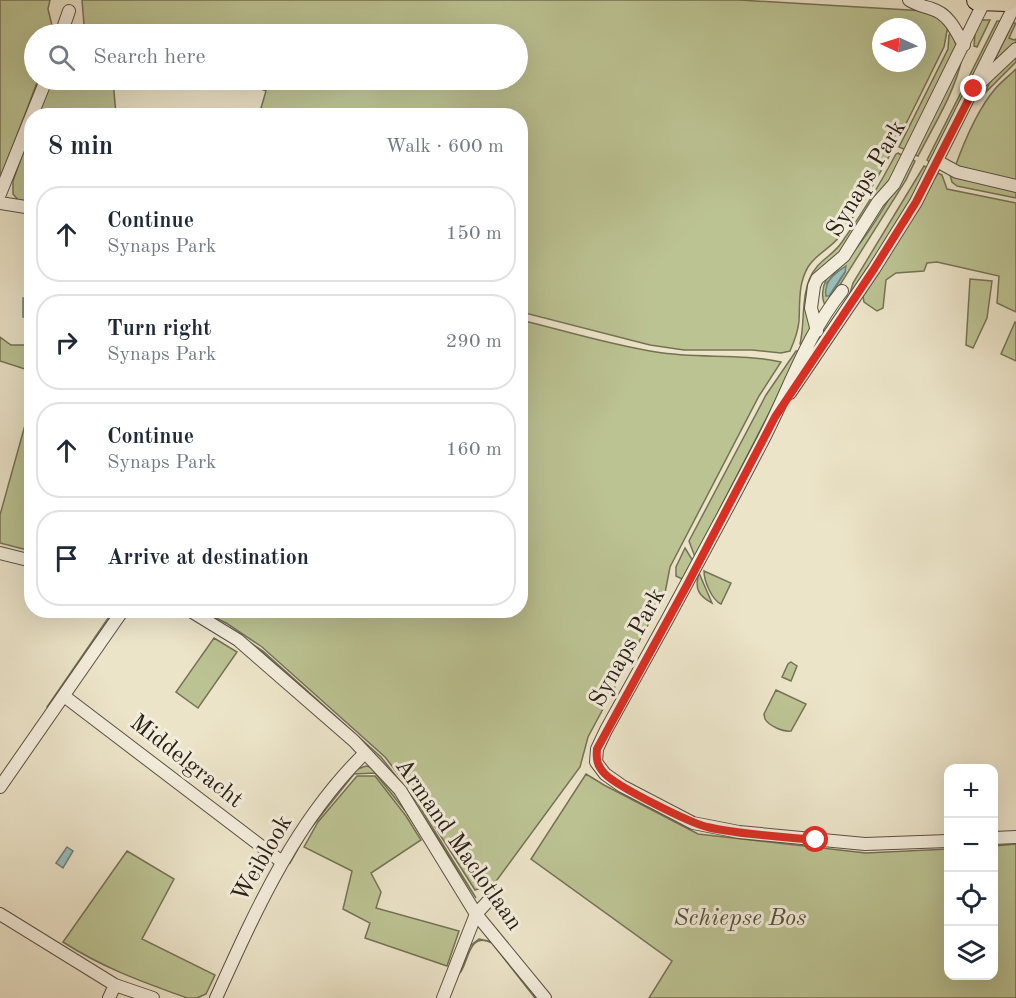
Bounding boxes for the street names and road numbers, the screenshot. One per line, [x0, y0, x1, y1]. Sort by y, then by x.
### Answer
street label: Synaps Park [823, 116, 911, 242]
street label: Synaps Park [586, 585, 670, 711]
street label: Middelgracht [125, 711, 247, 813]
street label: Armand Maclotlaan [390, 755, 526, 935]
street label: Weiblook [229, 811, 297, 907]

